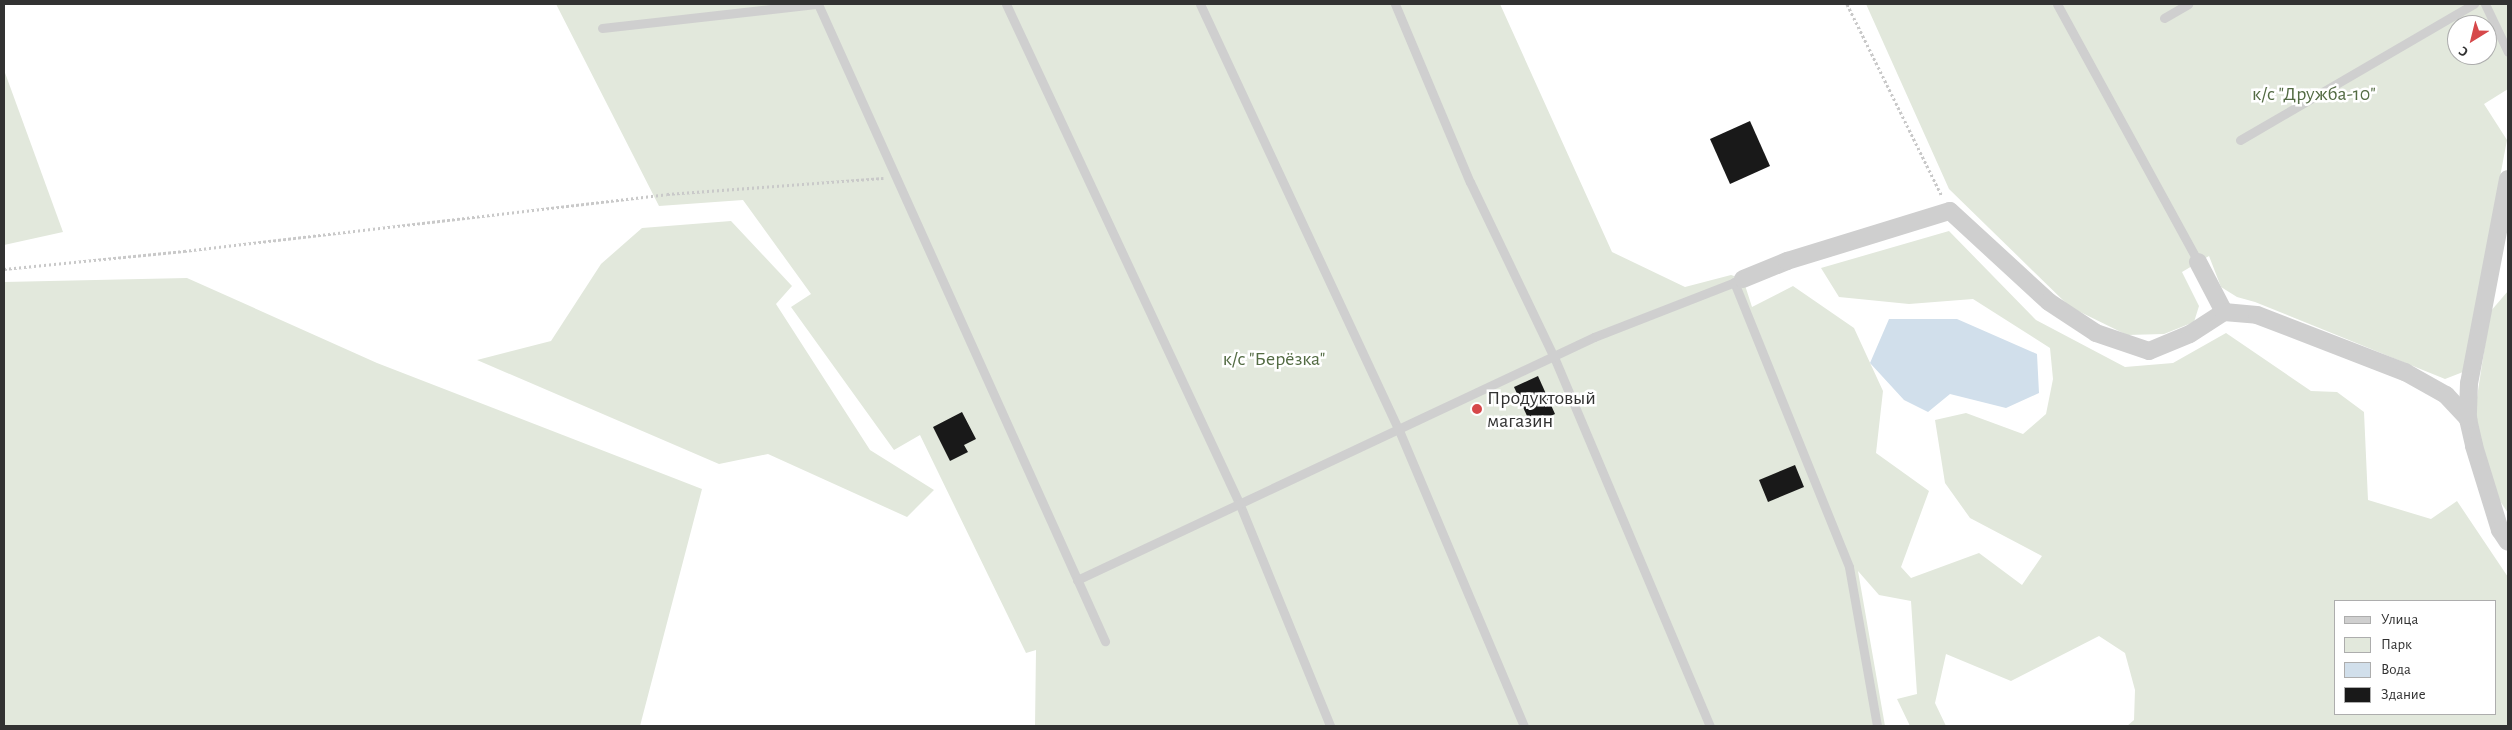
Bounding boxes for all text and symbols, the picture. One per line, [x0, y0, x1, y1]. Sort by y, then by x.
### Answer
north arrow [2447, 15, 2497, 65]
text: С [2457, 43, 2471, 59]
park label: к/с "Дружба-10" [2252, 82, 2376, 106]
park label: к/с "Берёзка" [1223, 347, 1325, 371]
place label: Продуктовый магазин [1487, 386, 1596, 433]
marker: Продуктовый магазин [1471, 403, 1483, 415]
legend [2334, 600, 2497, 715]
text: Улица [2381, 612, 2418, 627]
text: Парк [2381, 637, 2412, 652]
text: Вода [2381, 662, 2411, 677]
text: Здание [2381, 687, 2426, 702]

